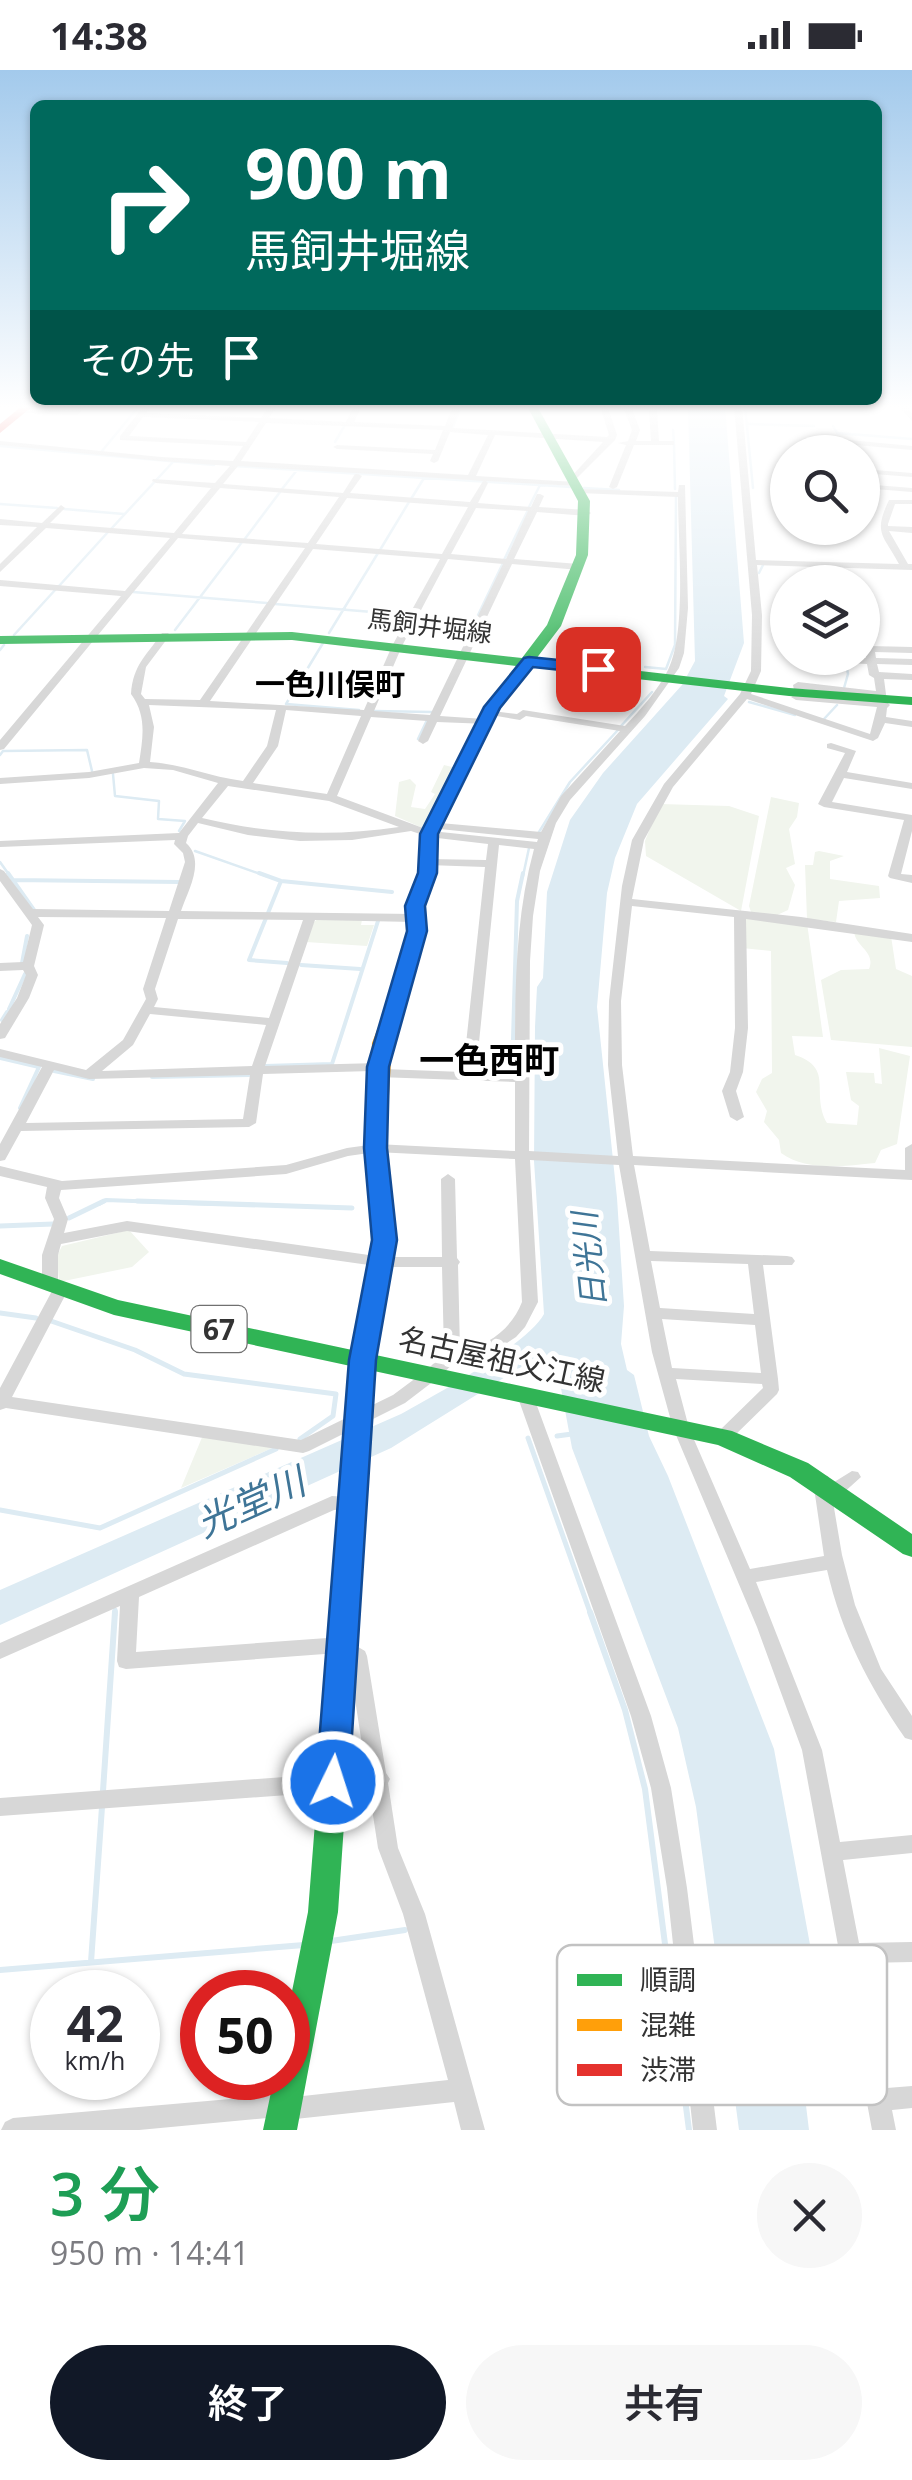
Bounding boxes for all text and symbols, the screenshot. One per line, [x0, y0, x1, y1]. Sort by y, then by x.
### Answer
text: 14:38 [50, 9, 148, 61]
text: 900 m [245, 124, 452, 220]
icon: right [80, 140, 210, 270]
text: 馬飼井堀線 [245, 219, 470, 280]
icon: arrive [214, 330, 269, 385]
text: その先 [80, 333, 194, 385]
map controls [770, 435, 880, 675]
button: search [770, 435, 880, 545]
button: layers [770, 565, 880, 675]
street label: 馬飼井堀線 [366, 601, 494, 649]
pin [556, 627, 641, 712]
icon: arrive [571, 642, 626, 697]
district label: 一色川俣町 [255, 663, 405, 704]
district label: 一色西町 [419, 1036, 559, 1083]
water label: 日光川 [561, 1207, 614, 1310]
road number: 67 [192, 1306, 246, 1352]
street label: 名古屋祖父江線 [395, 1317, 609, 1401]
water label: 光堂川 [187, 1452, 316, 1548]
position arrow [281, 1730, 385, 1834]
legend [557, 1945, 887, 2105]
text: 順調 [640, 1960, 696, 1998]
speed limit sign: 50 [180, 1970, 310, 2100]
text: 42 [66, 1989, 124, 2057]
text: 混雑 [640, 2005, 696, 2043]
text: km/h [65, 2043, 125, 2077]
text: 渋滞 [640, 2050, 696, 2088]
text: 3 分 [50, 2152, 160, 2234]
button: close [757, 2163, 862, 2268]
text: 950 m · 14:41 [50, 2231, 249, 2274]
button: 終了 [50, 2345, 446, 2460]
button: 共有 [466, 2345, 862, 2460]

